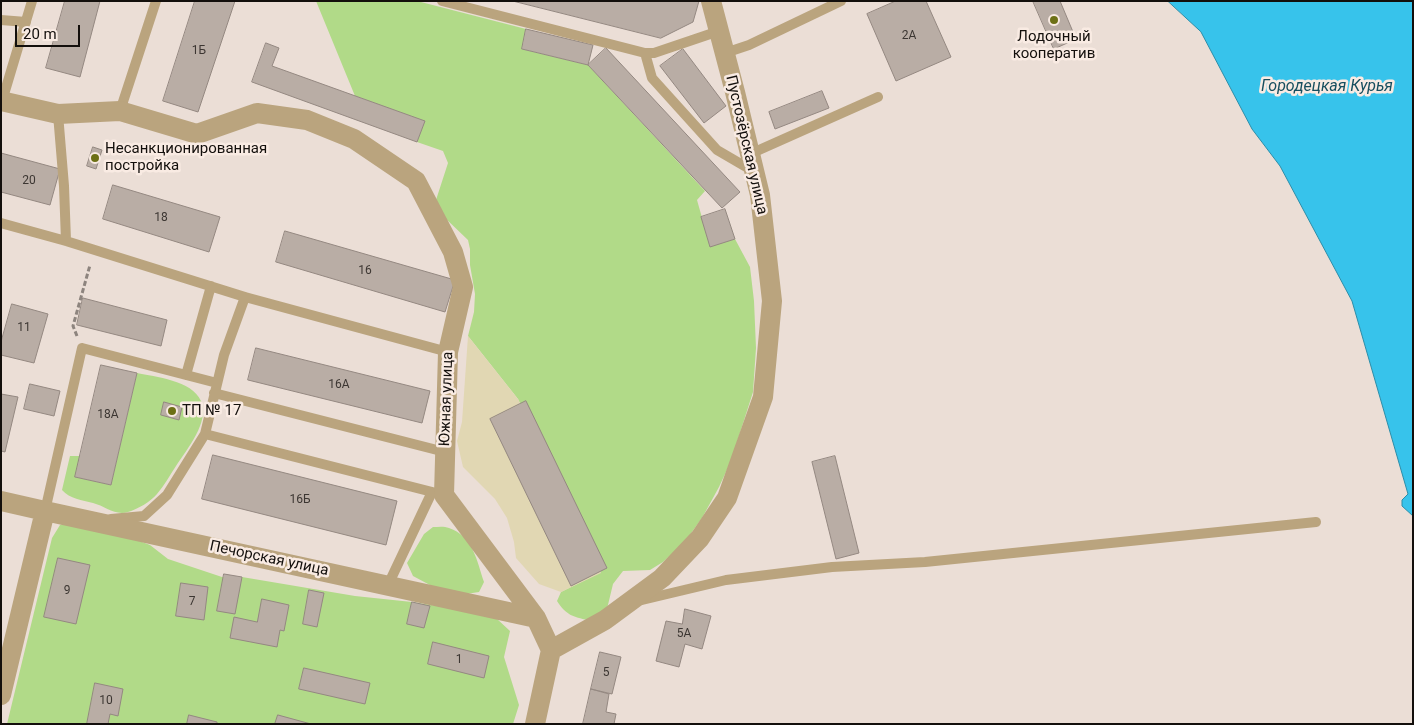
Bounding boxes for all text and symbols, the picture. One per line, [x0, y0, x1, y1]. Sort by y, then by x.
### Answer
marker: Лодочный кооператив [1048, 14, 1060, 26]
scale bar [18, 15, 82, 47]
text: 20 m [23, 25, 57, 43]
place label: Лодочный кооператив [1013, 28, 1095, 63]
house number: 2А [902, 29, 916, 43]
house number: 1Б [192, 44, 206, 58]
street label: Пустозёрская улица [721, 74, 771, 216]
water label: Городецкая Курья [1261, 77, 1393, 97]
place label: Несанкционированная постройка [105, 140, 267, 175]
marker: Несанкционированная постройка [89, 152, 101, 164]
house number: 20 [22, 174, 36, 188]
house number: 18 [154, 211, 168, 225]
house number: 16 [358, 264, 372, 278]
house number: 11 [17, 321, 31, 335]
street label: Южная улица [436, 351, 458, 447]
house number: 16А [328, 378, 350, 392]
place label: ТП № 17 [182, 402, 241, 420]
marker: ТП № 17 [166, 405, 178, 417]
house number: 18А [97, 408, 119, 422]
house number: 16Б [289, 493, 311, 507]
street label: Печорская улица [208, 538, 330, 580]
house number: 9 [64, 584, 70, 598]
house number: 7 [189, 595, 195, 609]
house number: 5А [677, 627, 691, 641]
house number: 1 [456, 653, 462, 667]
house number: 5 [603, 666, 609, 680]
house number: 10 [99, 694, 113, 708]

